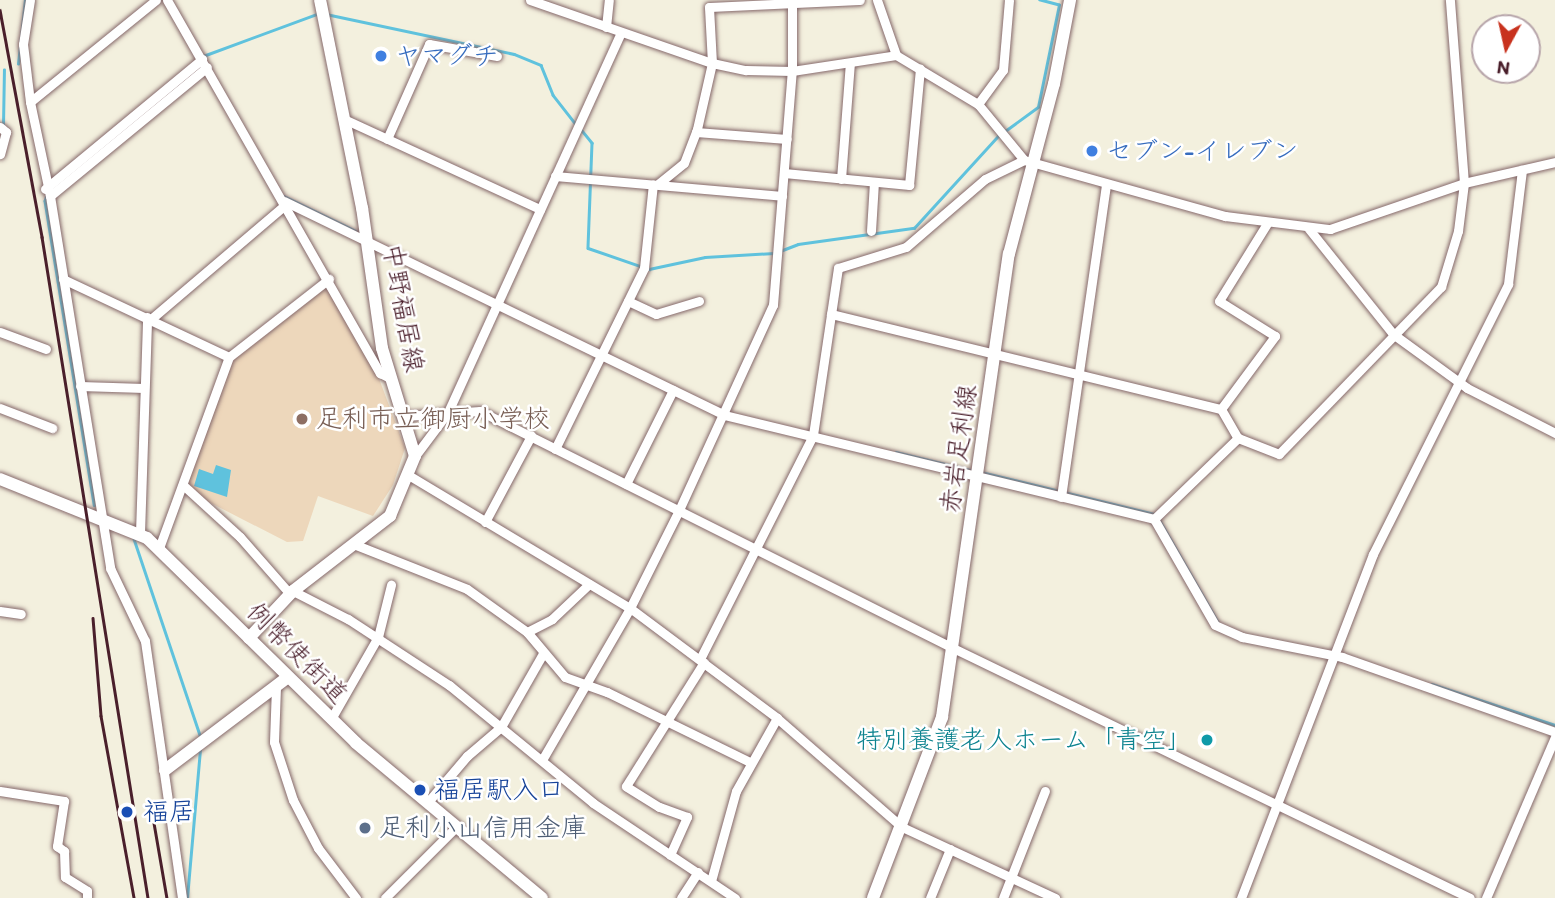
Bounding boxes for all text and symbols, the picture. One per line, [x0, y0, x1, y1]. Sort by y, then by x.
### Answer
north arrow [1471, 14, 1541, 84]
place label: ヤマグチ [395, 40, 499, 72]
marker: ヤマグチ [373, 48, 389, 64]
text: N [1495, 56, 1511, 81]
place label: セブン-イレブン [1106, 135, 1298, 167]
marker: セブン-イレブン [1084, 143, 1100, 159]
street label: 中野福居線 [376, 241, 430, 375]
street label: 赤岩足利線 [935, 382, 983, 516]
place label: 足利市立御厨小学校 [316, 403, 550, 435]
marker: 足利市立御厨小学校 [294, 411, 310, 427]
street label: 例幣使街道 [240, 596, 354, 710]
place label: 特別養護老人ホーム「青空」 [855, 724, 1193, 756]
marker: 特別養護老人ホーム「青空」 [1199, 732, 1215, 748]
place label: 福居駅入口 [434, 774, 564, 806]
marker: 福居駅入口 [412, 782, 428, 798]
place label: 福居 [143, 796, 195, 828]
marker: 福居 [117, 802, 137, 822]
place label: 足利小山信用金庫 [379, 812, 587, 844]
marker: 足利小山信用金庫 [357, 820, 373, 836]

